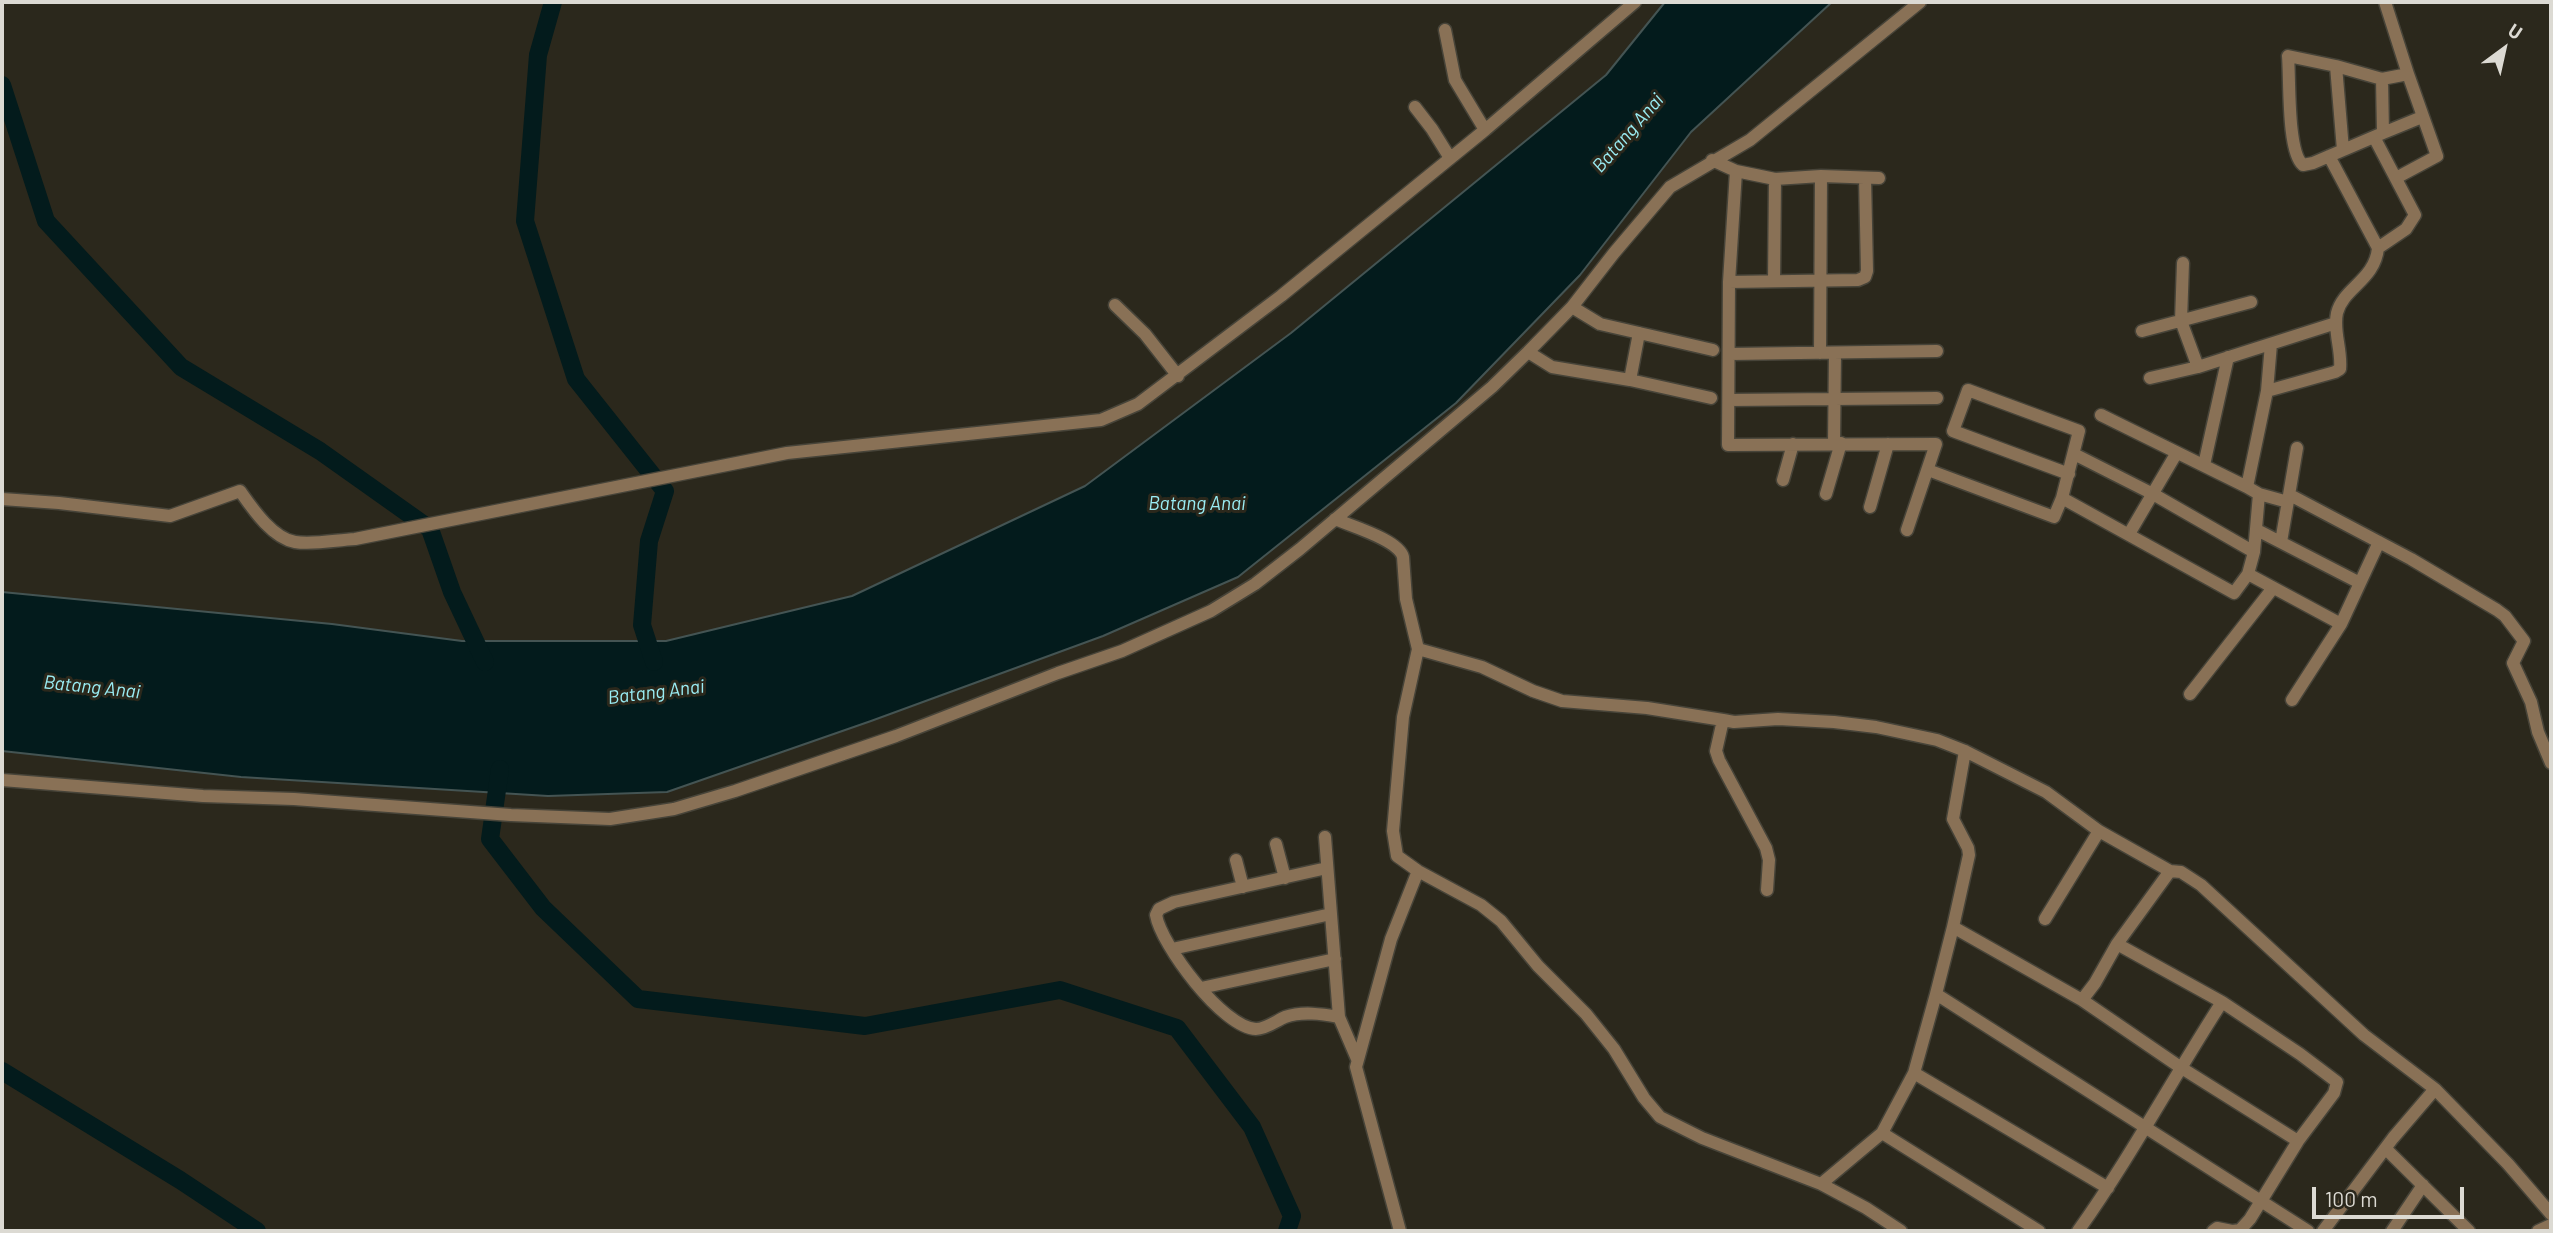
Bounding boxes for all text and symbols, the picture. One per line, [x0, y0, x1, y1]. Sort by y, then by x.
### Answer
north arrow [2469, 14, 2539, 84]
text: U [2504, 18, 2527, 44]
water label: Batang Anai [1587, 89, 1669, 177]
water label: Batang Anai [1148, 493, 1246, 515]
water label: Batang Anai [42, 671, 142, 703]
water label: Batang Anai [606, 675, 706, 709]
scale bar [2315, 1174, 2467, 1218]
text: 100 m [2325, 1186, 2378, 1211]

